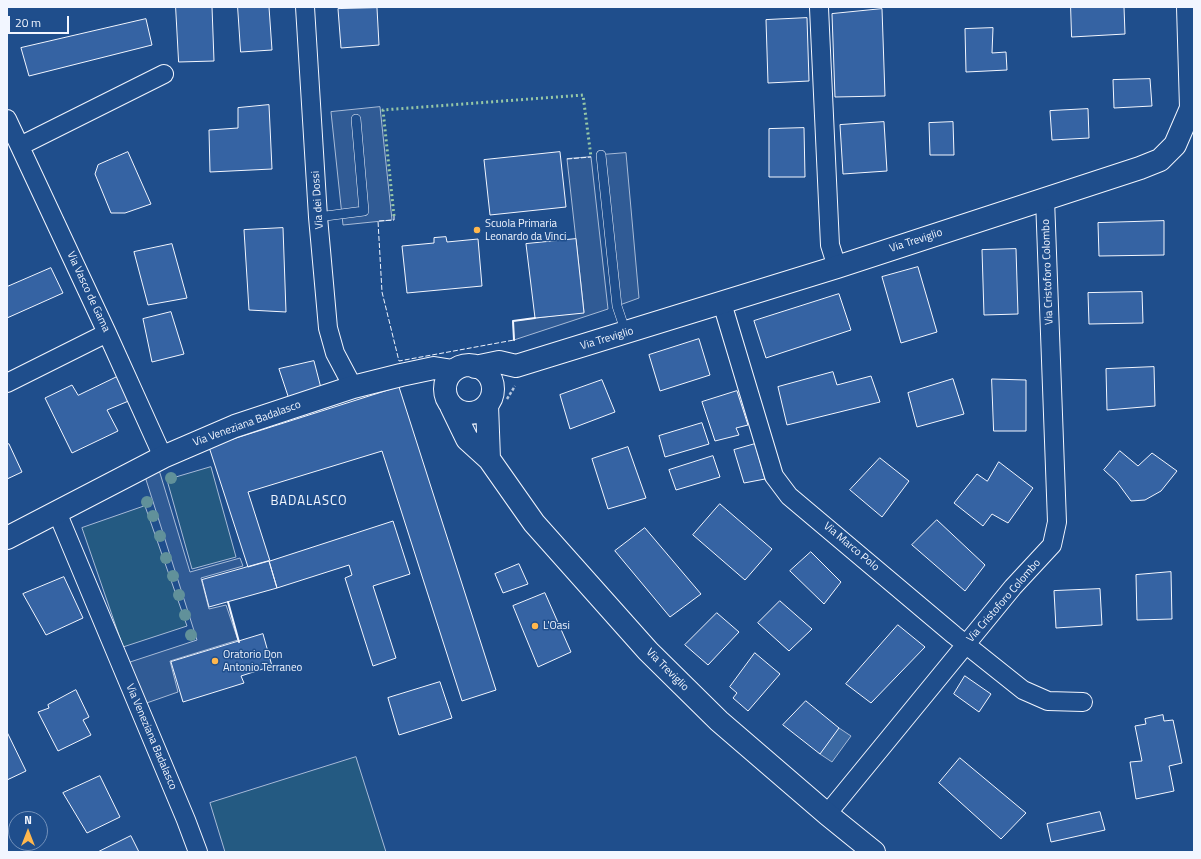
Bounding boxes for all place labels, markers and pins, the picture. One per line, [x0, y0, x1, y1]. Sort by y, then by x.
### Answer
place label: Scuola Primaria Leonardo da Vinci [485, 217, 566, 243]
marker: Scuola Primaria Leonardo da Vinci [472, 225, 482, 235]
place label: L'Oasi [543, 619, 570, 633]
marker: L'Oasi [530, 621, 540, 631]
place label: Oratorio Don Antonio Terraneo [223, 648, 302, 674]
marker: Oratorio Don Antonio Terraneo [210, 656, 220, 666]

